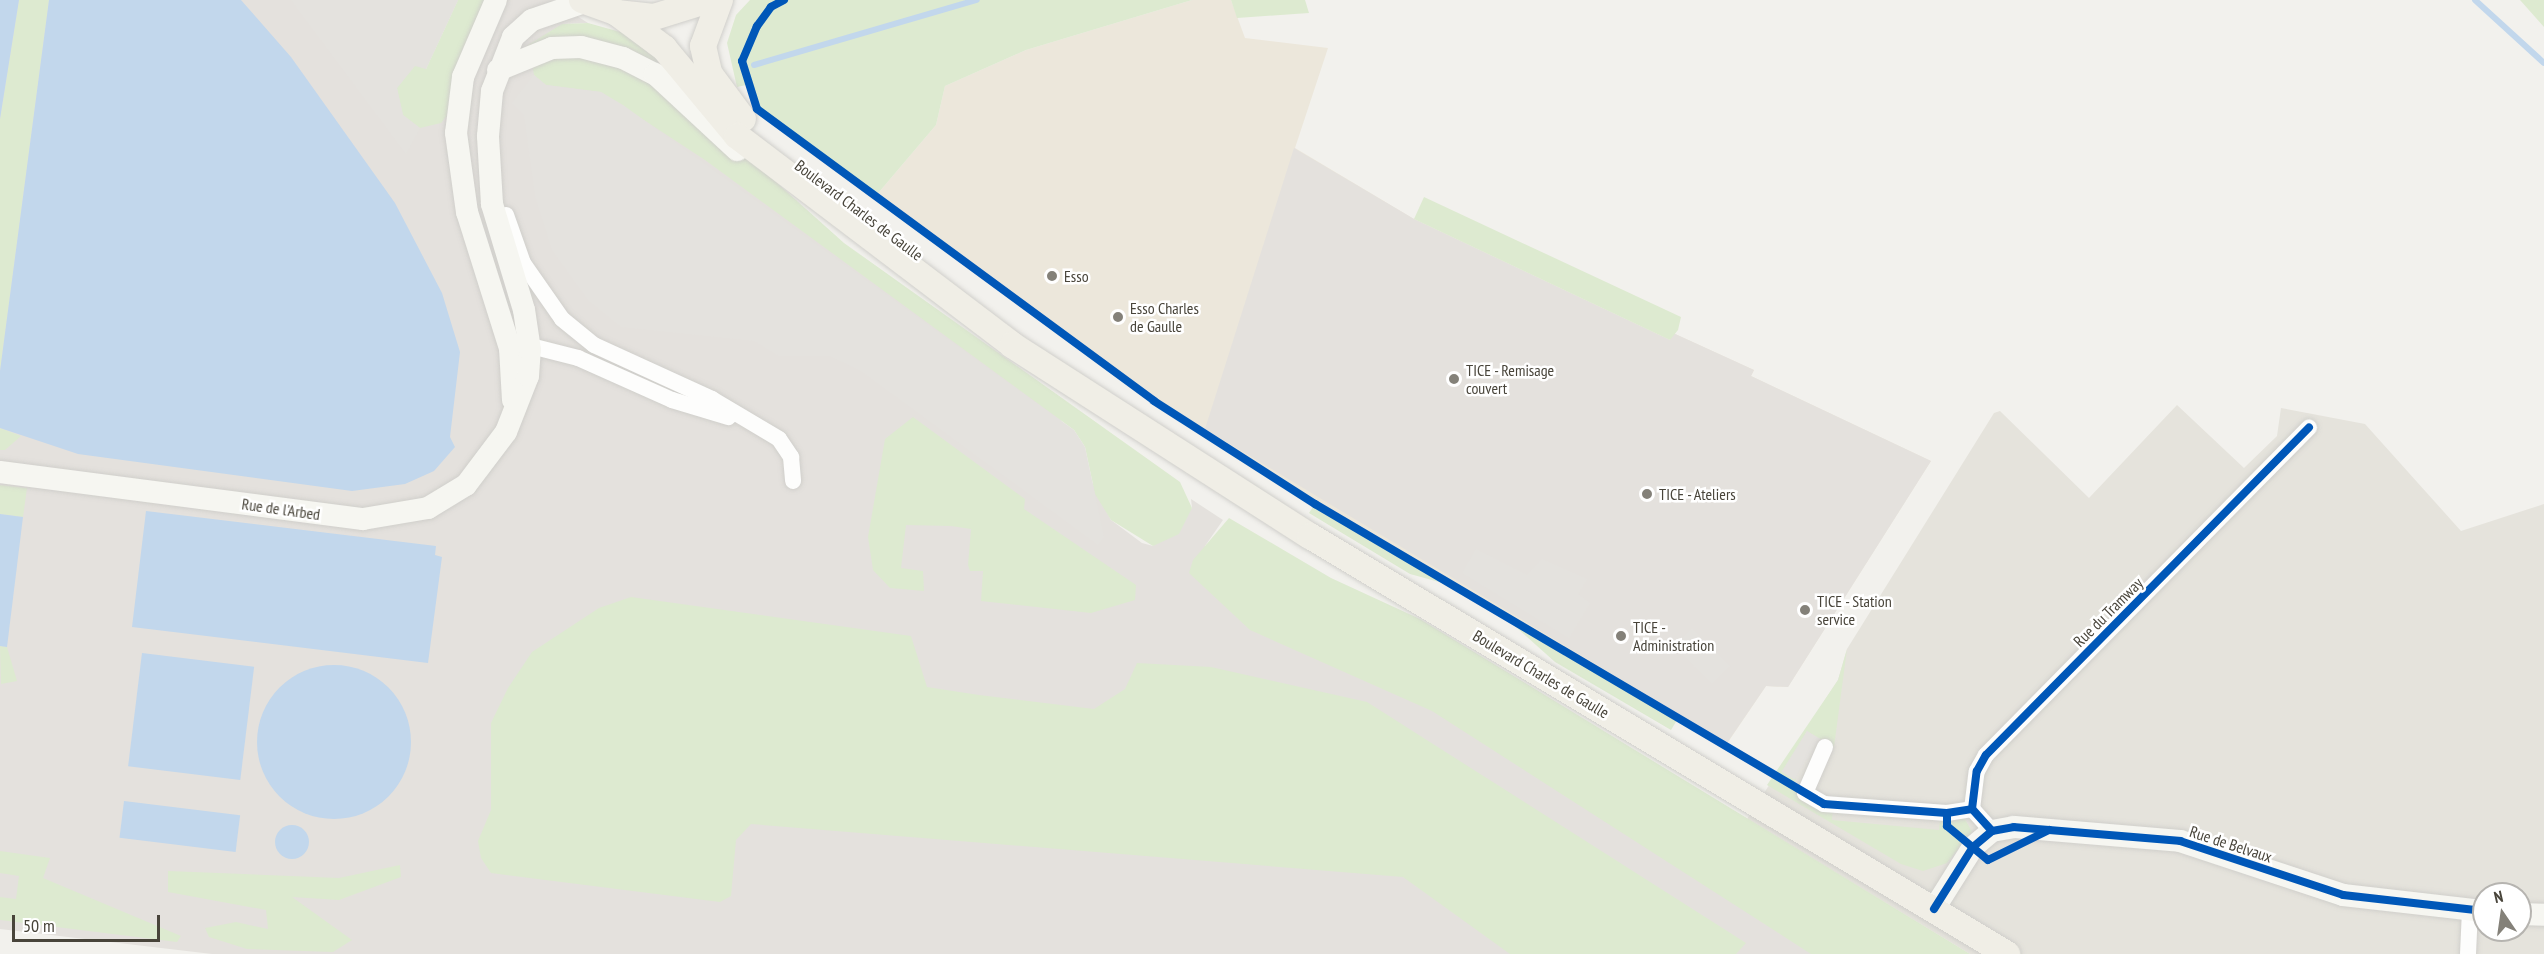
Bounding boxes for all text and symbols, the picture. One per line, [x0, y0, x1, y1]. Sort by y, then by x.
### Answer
street label: Boulevard Charles de Gaulle [791, 156, 927, 264]
place label: Esso [1064, 266, 1089, 286]
marker: Esso [1045, 269, 1059, 283]
place label: Esso Charles de Gaulle [1130, 298, 1199, 336]
marker: Esso Charles de Gaulle [1111, 310, 1125, 324]
place label: TICE - Remisage couvert [1466, 360, 1555, 398]
marker: TICE - Remisage couvert [1447, 372, 1461, 386]
place label: TICE - Ateliers [1659, 484, 1737, 504]
marker: TICE - Ateliers [1640, 487, 1654, 501]
street label: Rue de l'Arbed [241, 494, 321, 524]
street label: Rue du Tramway [2069, 573, 2147, 651]
place label: TICE - Station service [1817, 591, 1893, 629]
marker: TICE - Station service [1798, 603, 1812, 617]
place label: TICE - Administration [1633, 617, 1714, 655]
street label: Boulevard Charles de Gaulle [1470, 626, 1612, 722]
marker: TICE - Administration [1614, 629, 1628, 643]
street label: Rue de Belvaux [2187, 822, 2275, 866]
north arrow [2472, 882, 2532, 942]
text: N [2492, 886, 2505, 907]
scale bar [15, 903, 164, 941]
text: 50 m [23, 914, 55, 937]

